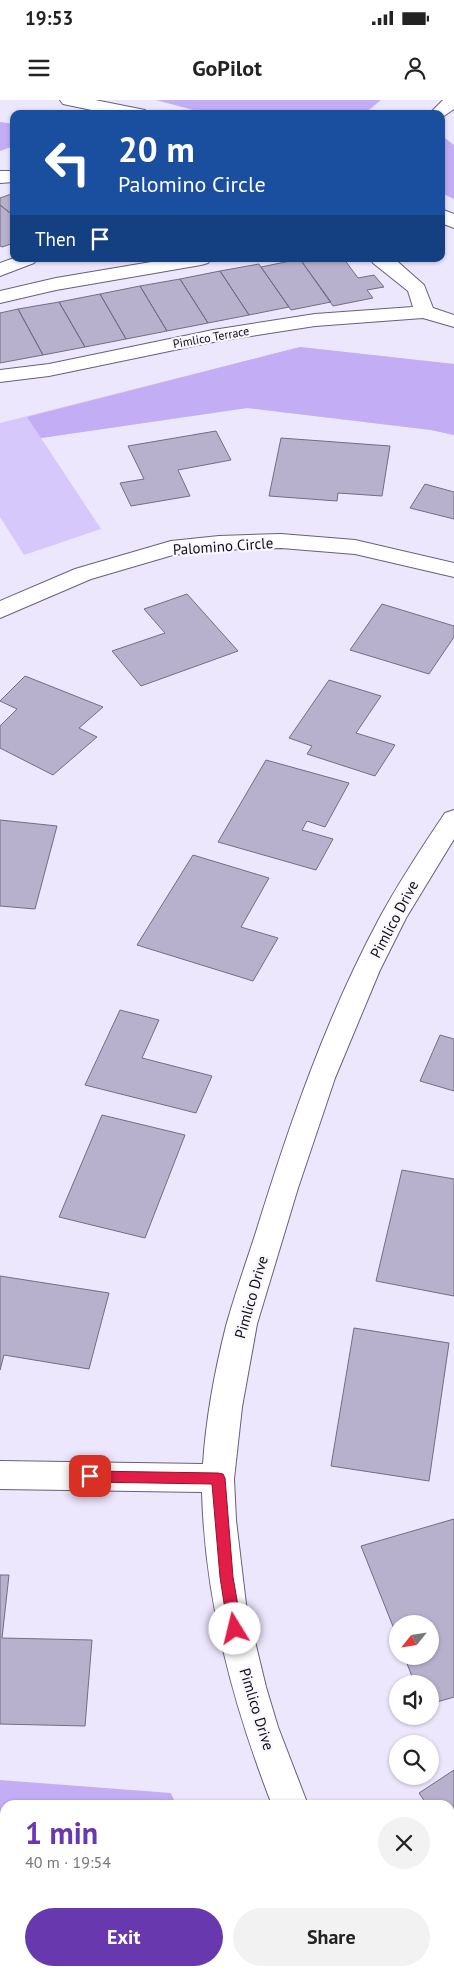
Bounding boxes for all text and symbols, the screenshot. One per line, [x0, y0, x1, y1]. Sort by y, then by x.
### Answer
text: 19:53 [25, 6, 73, 30]
icon: menu [25, 54, 53, 82]
text: GoPilot [192, 54, 262, 82]
icon: person [401, 54, 429, 82]
text: 20 m [118, 126, 195, 172]
icon: left [35, 130, 100, 195]
text: Palomino Circle [118, 170, 266, 198]
icon: arrive [86, 225, 114, 253]
text: Then [35, 227, 76, 251]
street label: Pimlico Terrace [172, 323, 250, 351]
street label: Palomino Circle [172, 533, 274, 559]
street label: Pimlico Drive [366, 877, 422, 961]
street label: Pimlico Drive [230, 1253, 272, 1341]
pin [69, 1455, 111, 1497]
icon: arrive [76, 1462, 104, 1490]
position arrow [208, 1602, 260, 1654]
north arrow [389, 1615, 439, 1665]
map controls [389, 1615, 439, 1785]
street label: Pimlico Drive [235, 1666, 279, 1752]
button: sound [389, 1675, 439, 1725]
button: search [389, 1735, 439, 1785]
text: 1 min [25, 1813, 98, 1852]
button: close [378, 1817, 430, 1869]
text: 40 m · 19:54 [25, 1852, 111, 1872]
button: Exit [25, 1908, 223, 1966]
button: Share [233, 1908, 430, 1966]

